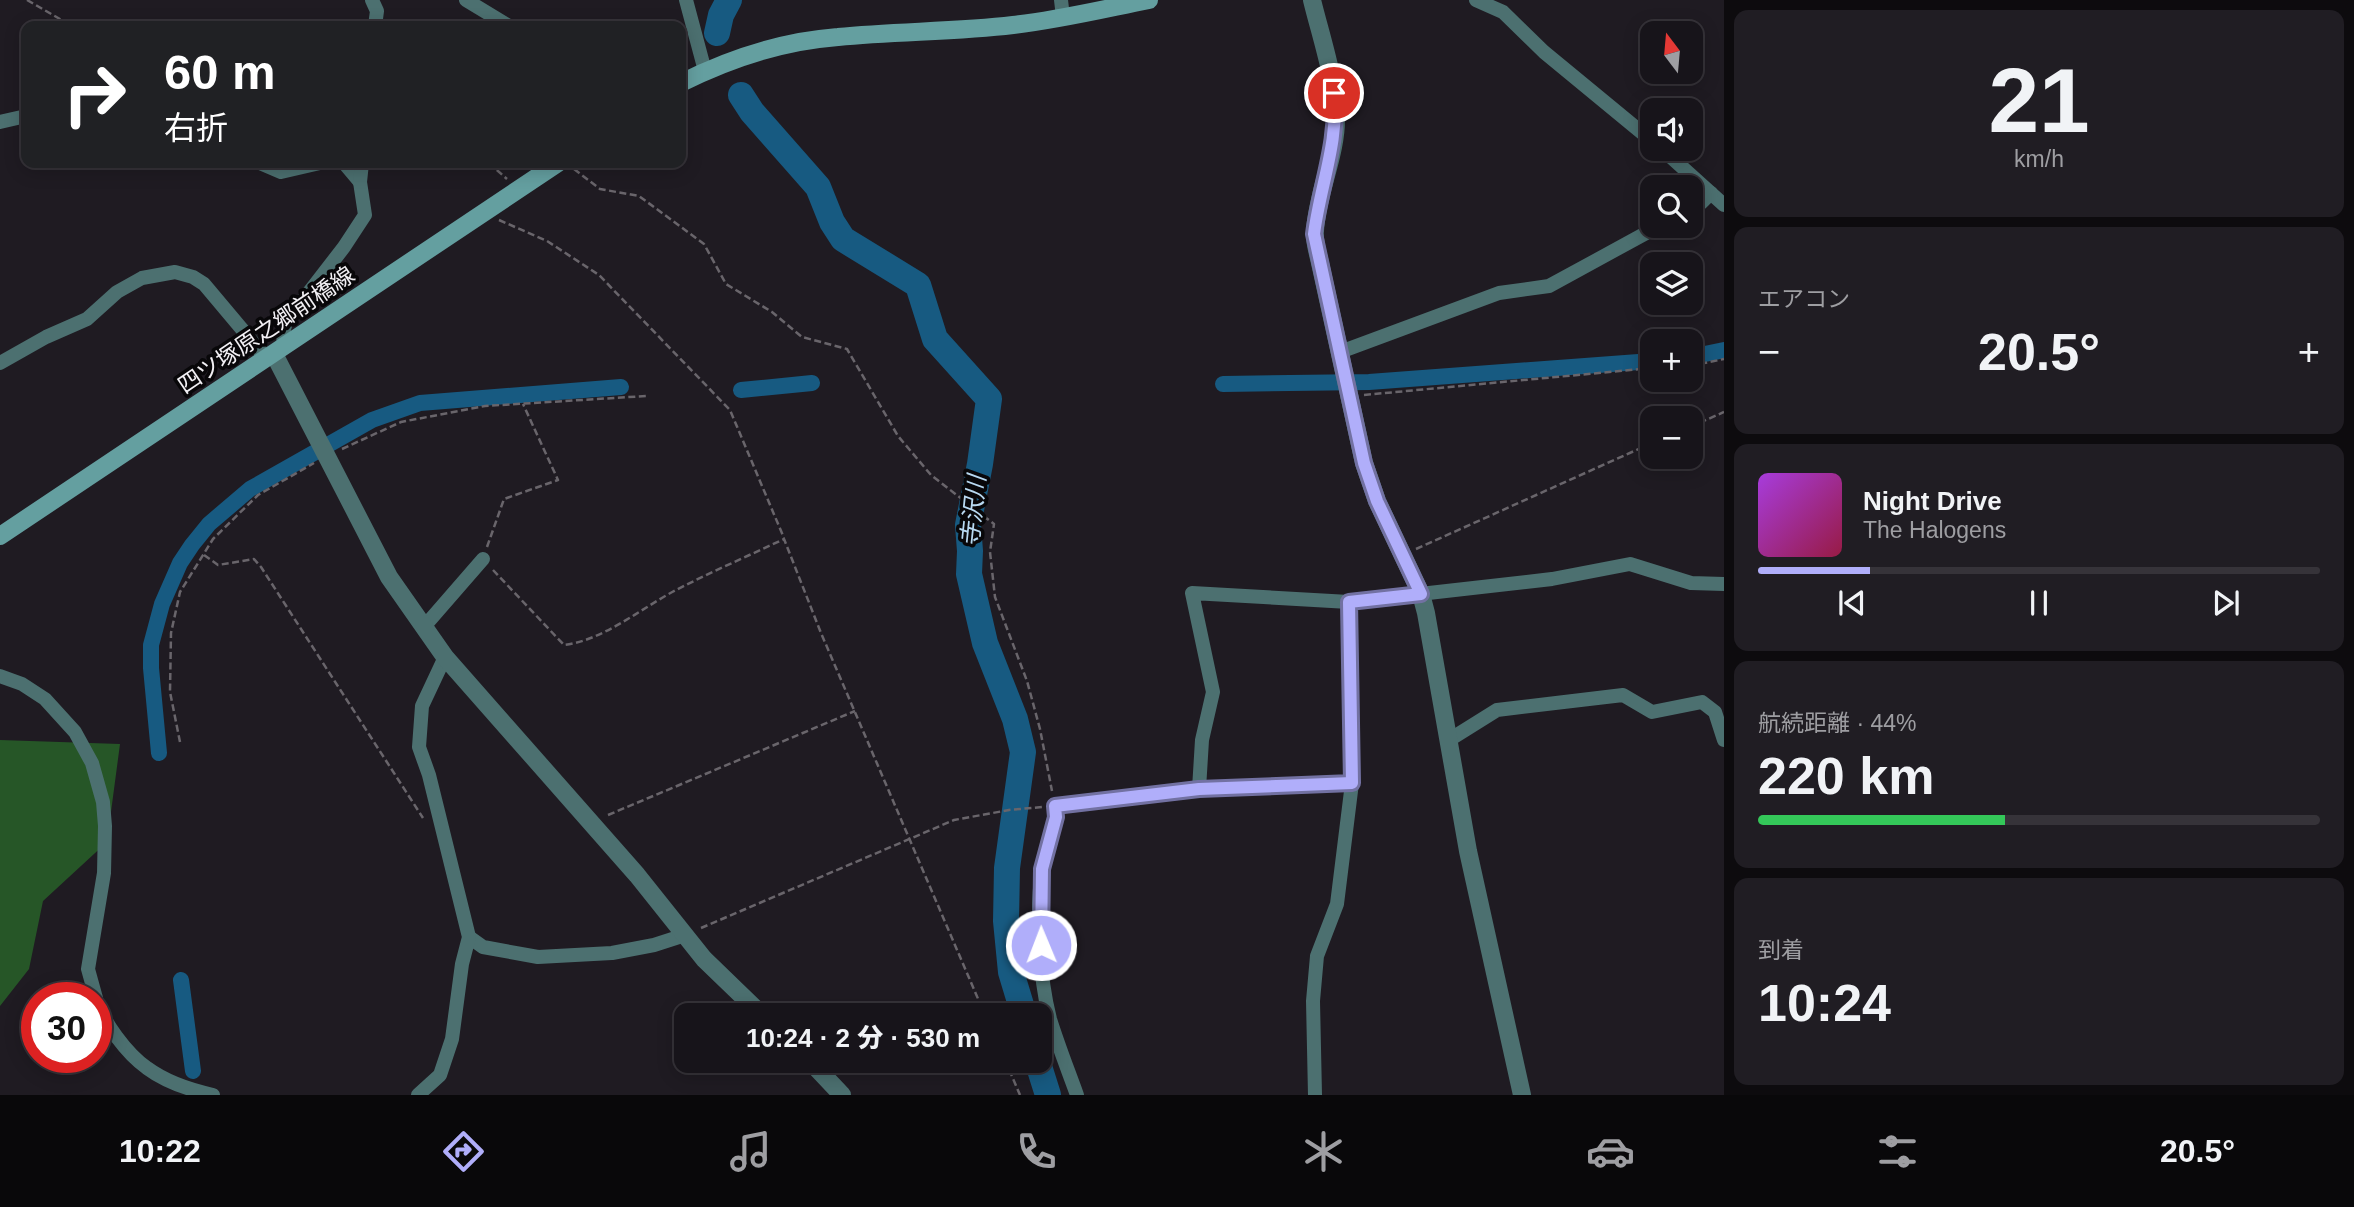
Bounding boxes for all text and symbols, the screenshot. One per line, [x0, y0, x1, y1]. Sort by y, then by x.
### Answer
north arrow [1640, 21, 1703, 84]
map controls [1640, 21, 1703, 469]
text: 60 m [164, 45, 276, 99]
icon: right [49, 49, 140, 140]
text: 21 [1988, 50, 2090, 151]
pin [1304, 63, 1364, 123]
icon: arrive [1315, 74, 1353, 112]
button: sound [1640, 98, 1703, 161]
text: 右折 [164, 110, 228, 146]
text: km/h [2014, 146, 2064, 172]
button: search [1640, 175, 1703, 238]
button: layers [1640, 252, 1703, 315]
street label: 四ツ塚原之郷前橋線 [173, 261, 359, 399]
text: エアコン [1758, 286, 1850, 312]
text: 20.5° [1978, 323, 2100, 381]
button: + [1640, 329, 1703, 392]
text: − [1758, 331, 1780, 373]
text: + [2298, 331, 2320, 373]
button: − [1640, 406, 1703, 469]
water label: 寺沢川 [956, 471, 991, 548]
text: Night Drive [1863, 486, 2002, 516]
text: The Halogens [1863, 517, 2006, 543]
icon: previous [1833, 584, 1871, 622]
icon: pause [2020, 584, 2058, 622]
icon: next [2207, 584, 2245, 622]
text: 航続距離 · 44% [1758, 710, 1916, 736]
text: 220 km [1758, 747, 1934, 805]
position arrow [1004, 908, 1078, 982]
text: 到着 [1758, 937, 1804, 963]
text: 10:24 [1758, 974, 1891, 1032]
speed limit sign: 30 [21, 982, 112, 1073]
text: 10:24 · 2 分 · 530 m [746, 1023, 980, 1053]
icon: directions [439, 1127, 488, 1176]
icon: music [726, 1127, 775, 1176]
icon: phone [1012, 1127, 1061, 1176]
icon: climate [1299, 1127, 1348, 1176]
icon: car [1586, 1127, 1635, 1176]
icon: filters [1873, 1127, 1922, 1176]
text: 10:22 [119, 1133, 201, 1169]
text: 20.5° [2160, 1133, 2235, 1169]

